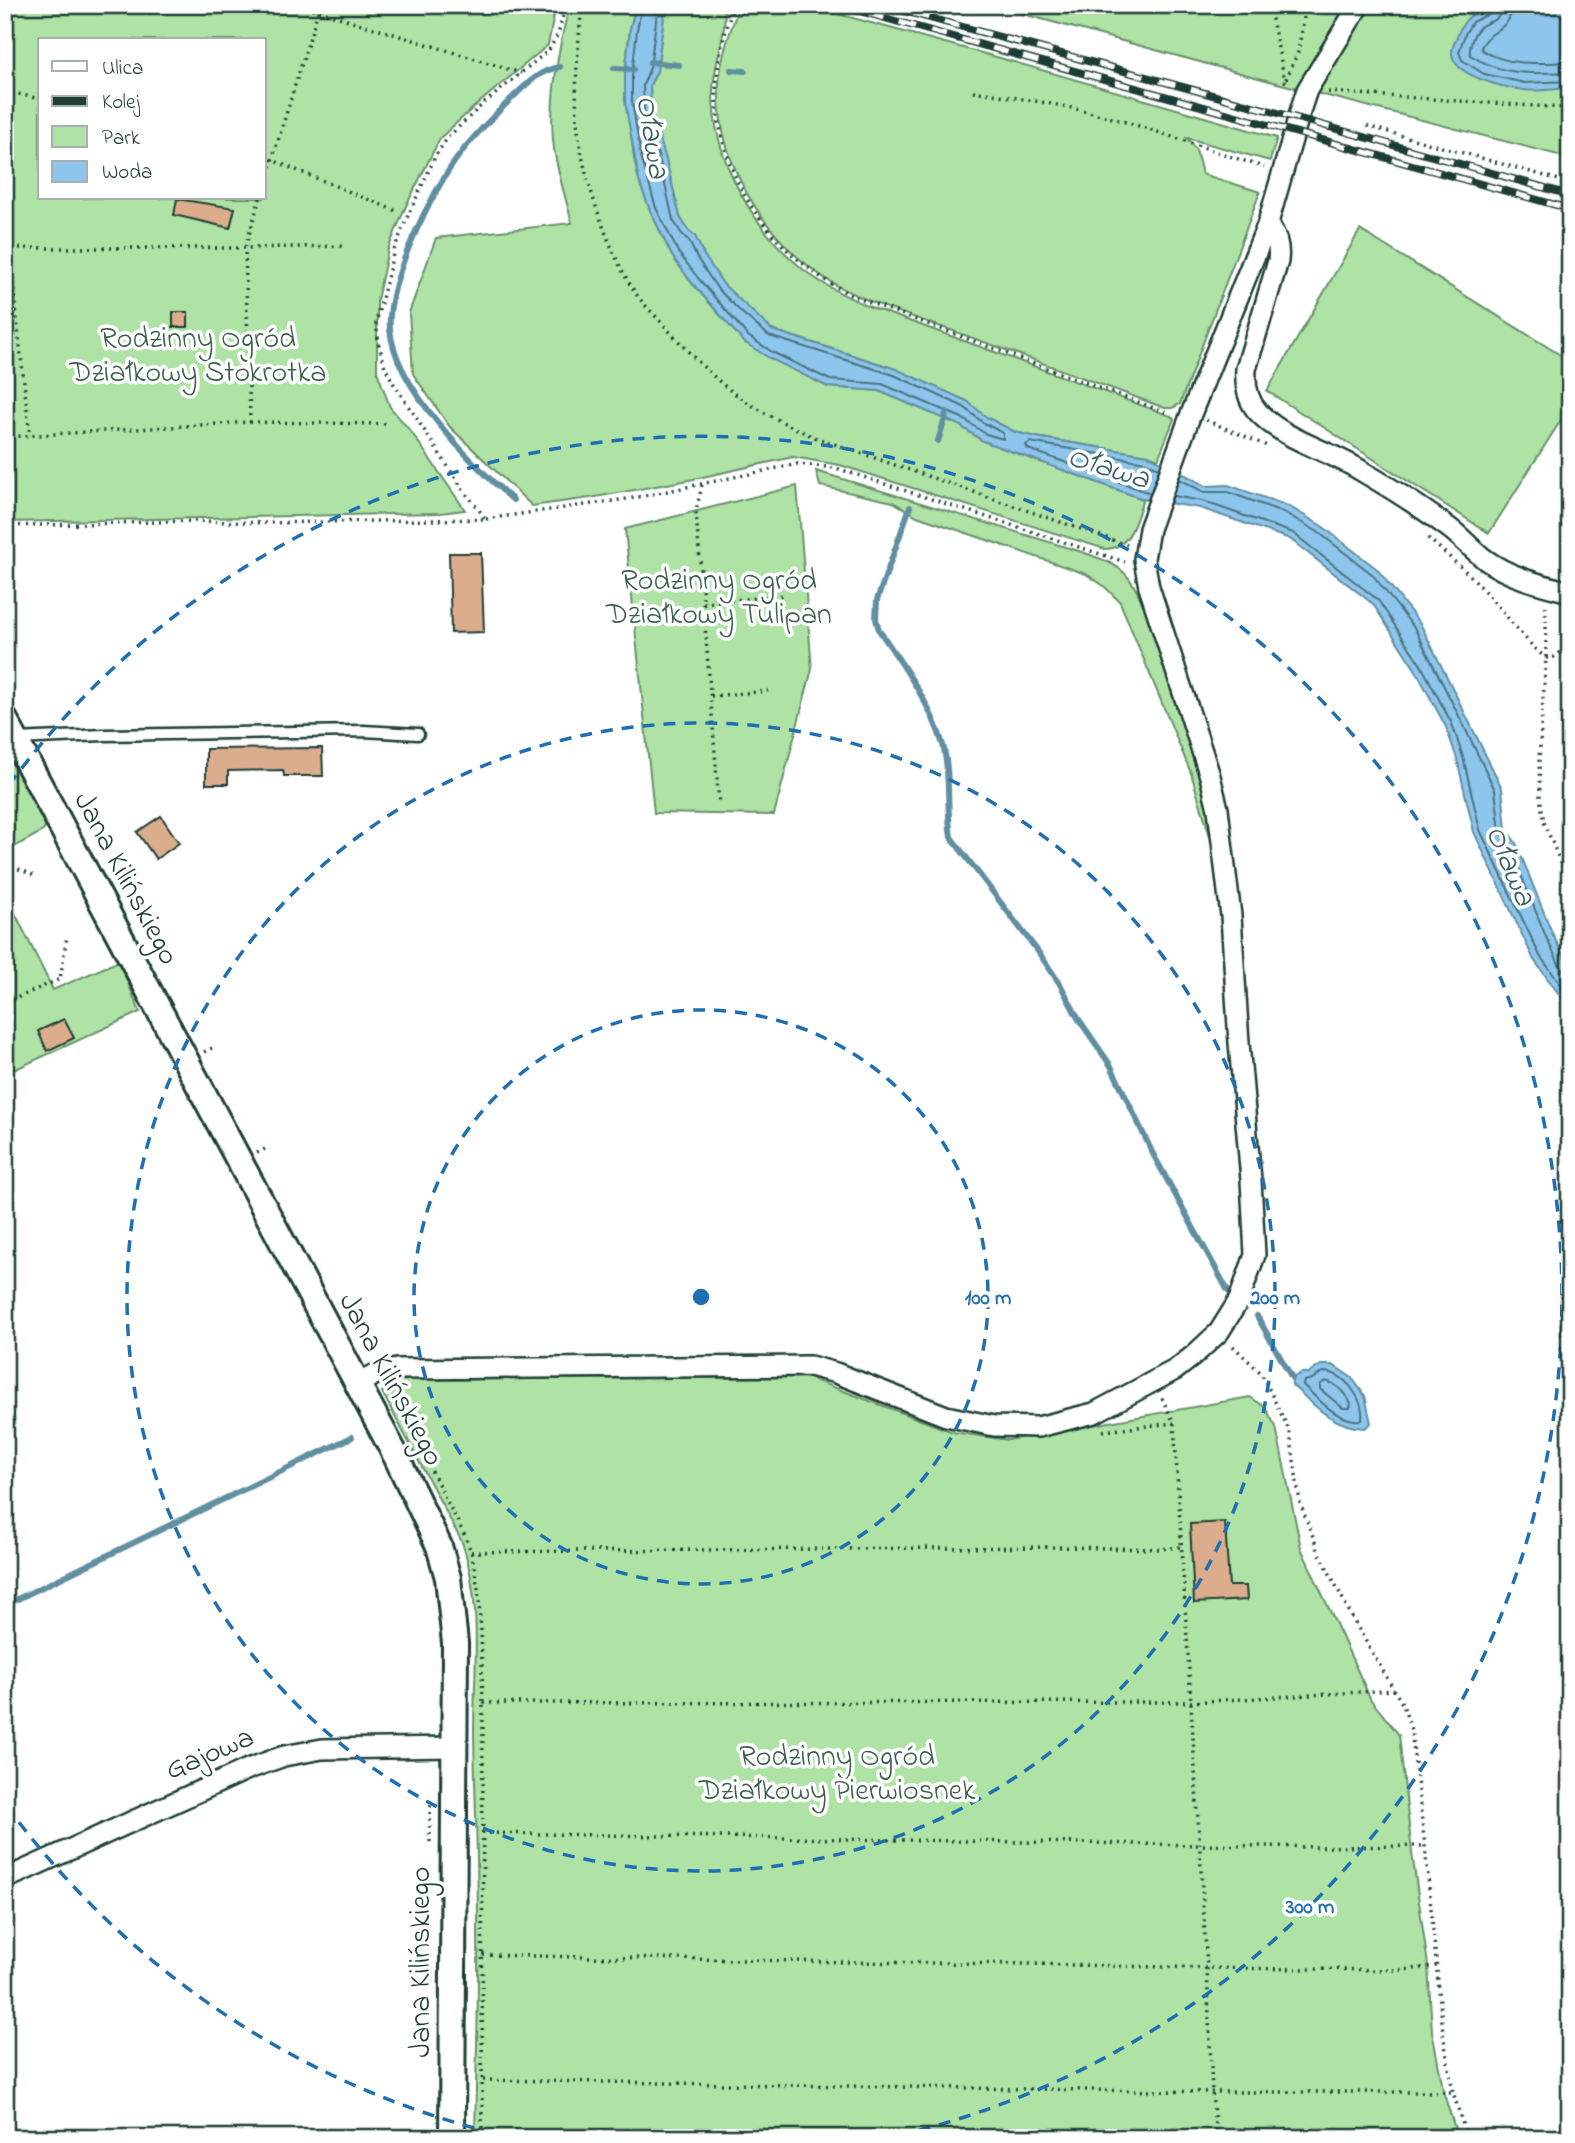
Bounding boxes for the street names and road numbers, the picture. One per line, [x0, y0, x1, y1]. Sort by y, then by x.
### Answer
street label: Jana Kilińskiego [61, 784, 189, 974]
street label: Jana Kilińskiego [326, 1285, 454, 1475]
street label: Gajowa [159, 1717, 261, 1793]
street label: Jana Kilińskiego [400, 1867, 444, 2057]

